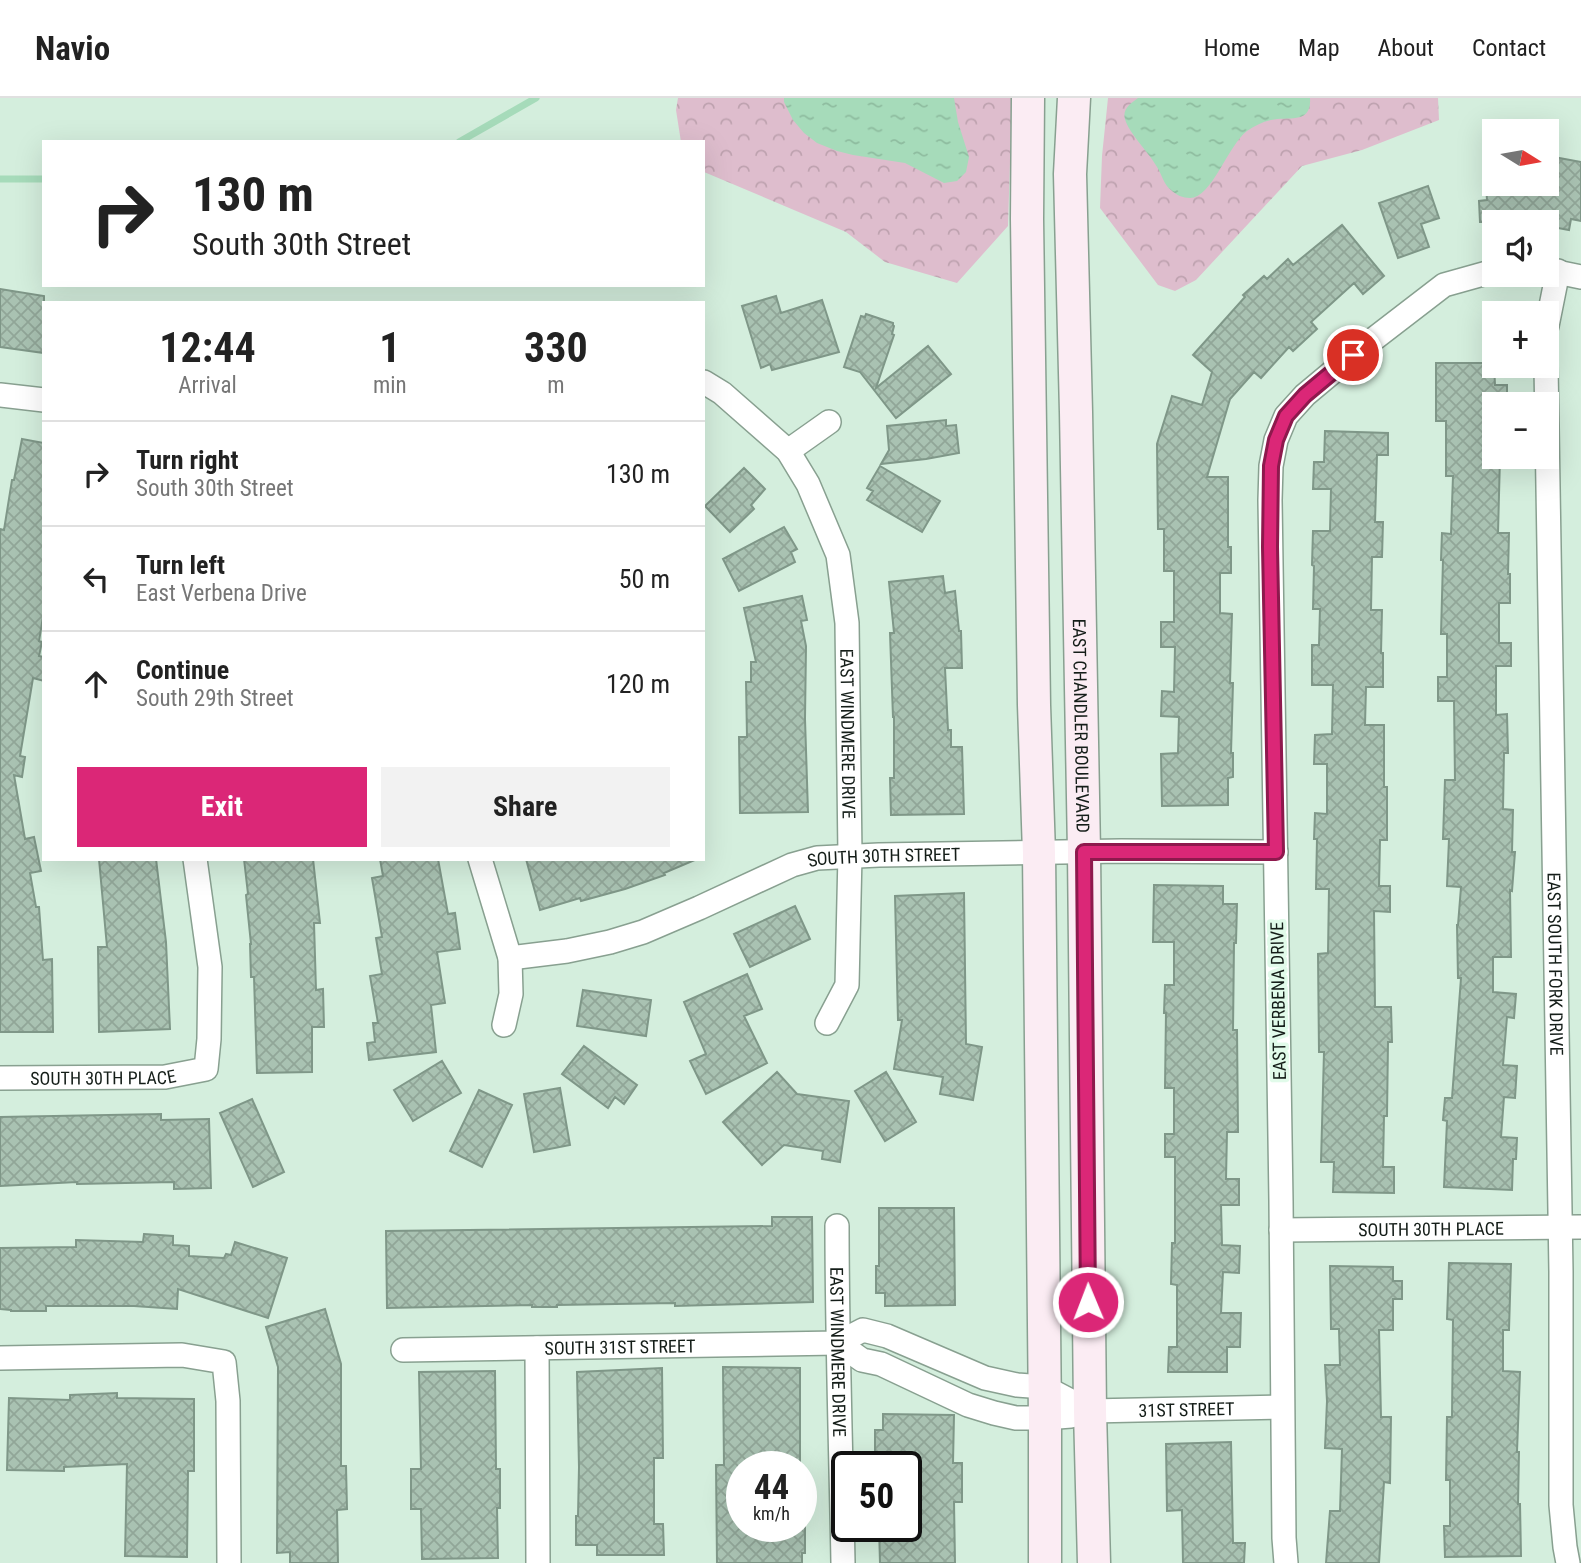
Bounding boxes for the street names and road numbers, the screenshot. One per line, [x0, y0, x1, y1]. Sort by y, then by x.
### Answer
street label: EAST CHANDLER BOULEVARD [1069, 618, 1094, 833]
street label: EAST WINDMERE DRIVE [837, 649, 860, 819]
street label: SOUTH 30TH STREET [805, 843, 960, 871]
street label: EAST SOUTH FORK DRIVE [1544, 872, 1568, 1056]
street label: EAST VERBENA DRIVE [1266, 922, 1290, 1080]
street label: SOUTH 30TH PLACE [30, 1065, 178, 1088]
street label: SOUTH 30TH PLACE [1358, 1217, 1504, 1240]
street label: EAST WINDMERE DRIVE [827, 1267, 851, 1437]
street label: SOUTH 31ST STREET [544, 1335, 696, 1358]
street label: 31ST STREET [1138, 1397, 1235, 1420]

